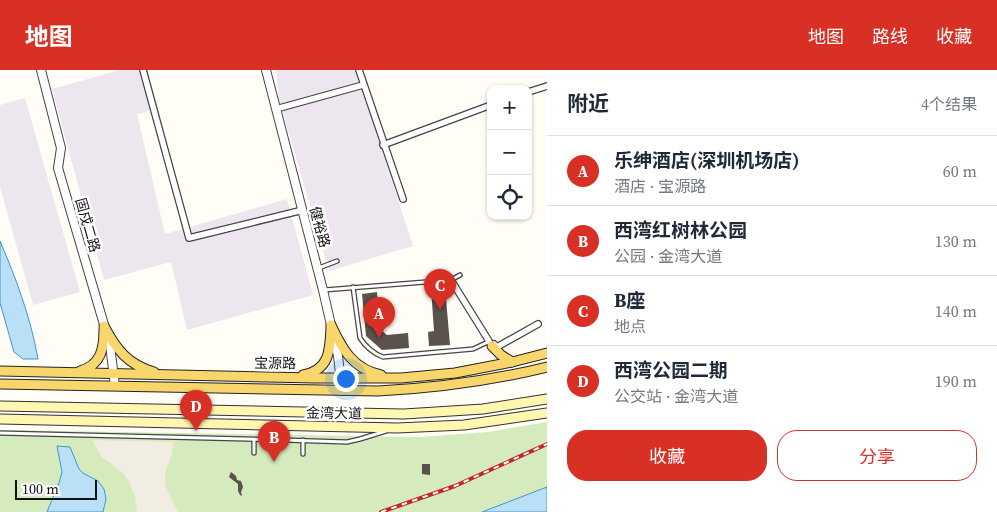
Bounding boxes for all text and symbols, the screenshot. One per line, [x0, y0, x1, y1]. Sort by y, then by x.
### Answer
text: 地图 [25, 20, 73, 53]
text: 地图 [808, 24, 844, 49]
text: 路线 [872, 24, 908, 49]
text: 收藏 [936, 24, 972, 49]
map controls [487, 85, 532, 220]
button: + [487, 85, 532, 130]
text: 附近 [567, 89, 609, 118]
text: 4个结果 [921, 93, 977, 115]
button: − [487, 130, 532, 175]
text: 乐绅酒店(深圳机场店) [614, 147, 799, 173]
text: A [578, 160, 588, 182]
text: 60 m [943, 160, 977, 182]
button: locate [487, 175, 532, 220]
text: 酒店 · 宝源路 [614, 175, 706, 197]
street label: 固戍二路 [71, 195, 105, 255]
street label: 健裕路 [305, 204, 335, 250]
text: 西湾红树林公园 [614, 217, 747, 243]
text: B [578, 230, 588, 252]
text: 130 m [935, 230, 977, 252]
text: 公园 · 金湾大道 [614, 245, 722, 267]
pin: C [424, 269, 456, 310]
text: B座 [614, 287, 645, 313]
pin: A [363, 297, 395, 338]
text: C [578, 300, 588, 322]
text: 140 m [935, 300, 977, 322]
text: 地点 [614, 315, 646, 337]
street label: 宝源路 [254, 353, 296, 373]
text: 西湾公园二期 [614, 357, 728, 383]
your location [333, 366, 359, 392]
text: D [577, 370, 589, 392]
text: 190 m [935, 370, 977, 392]
text: 公交站 · 金湾大道 [614, 385, 738, 407]
pin: D [180, 390, 212, 431]
street label: 金湾大道 [306, 403, 362, 423]
pin: B [258, 421, 290, 462]
button: 收藏 [567, 430, 767, 481]
button: 分享 [777, 430, 977, 481]
scale bar [15, 477, 98, 500]
text: 100 m [22, 479, 59, 499]

